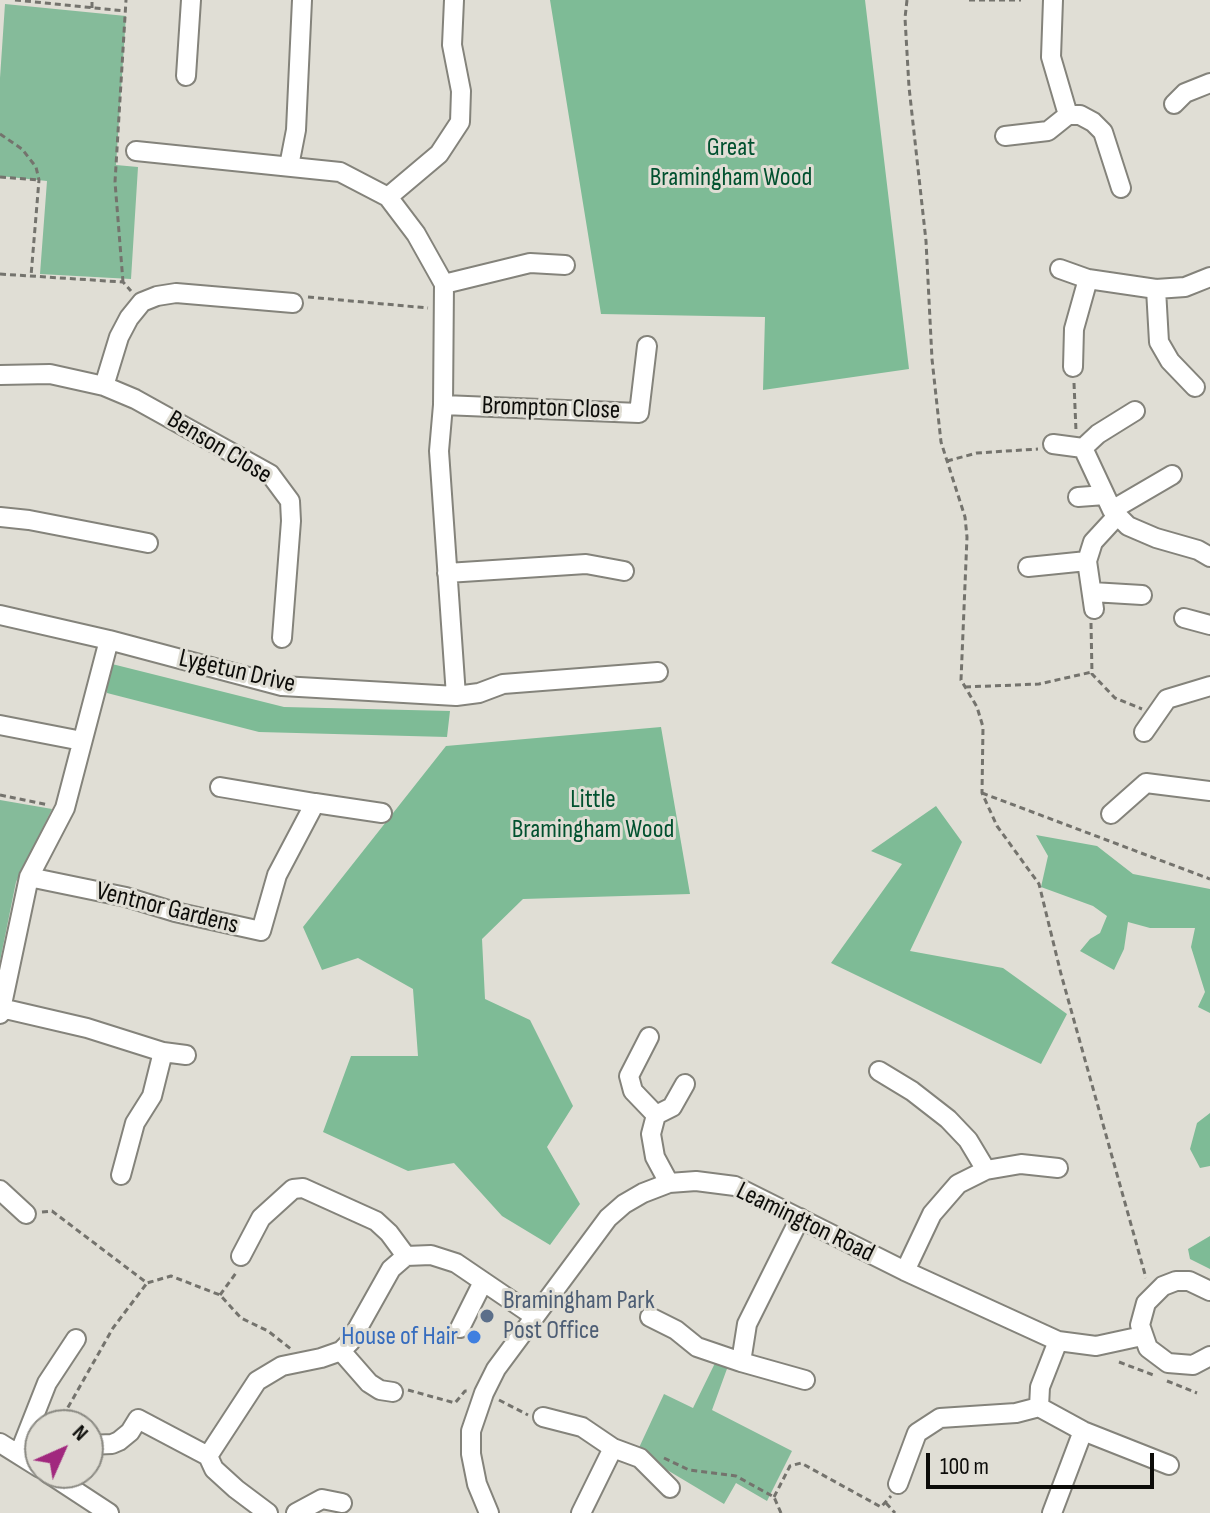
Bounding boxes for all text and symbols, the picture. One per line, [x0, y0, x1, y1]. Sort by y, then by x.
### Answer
park label: Great Bramingham Wood [650, 132, 812, 194]
street label: Brompton Close [481, 391, 621, 427]
street label: Benson Close [161, 405, 277, 491]
street label: Lygetun Drive [176, 643, 298, 701]
park label: Little Bramingham Wood [512, 784, 674, 846]
street label: Ventnor Gardens [93, 876, 241, 942]
street label: Leamington Road [731, 1176, 879, 1270]
place label: Bramingham Park Post Office [503, 1285, 655, 1346]
marker: Bramingham Park Post Office [478, 1307, 496, 1325]
place label: House of Hair [341, 1321, 458, 1353]
marker: House of Hair [465, 1328, 483, 1346]
north arrow [24, 1409, 104, 1489]
text: N [66, 1419, 94, 1447]
scale bar [930, 1437, 1158, 1487]
text: 100 m [940, 1452, 989, 1481]

